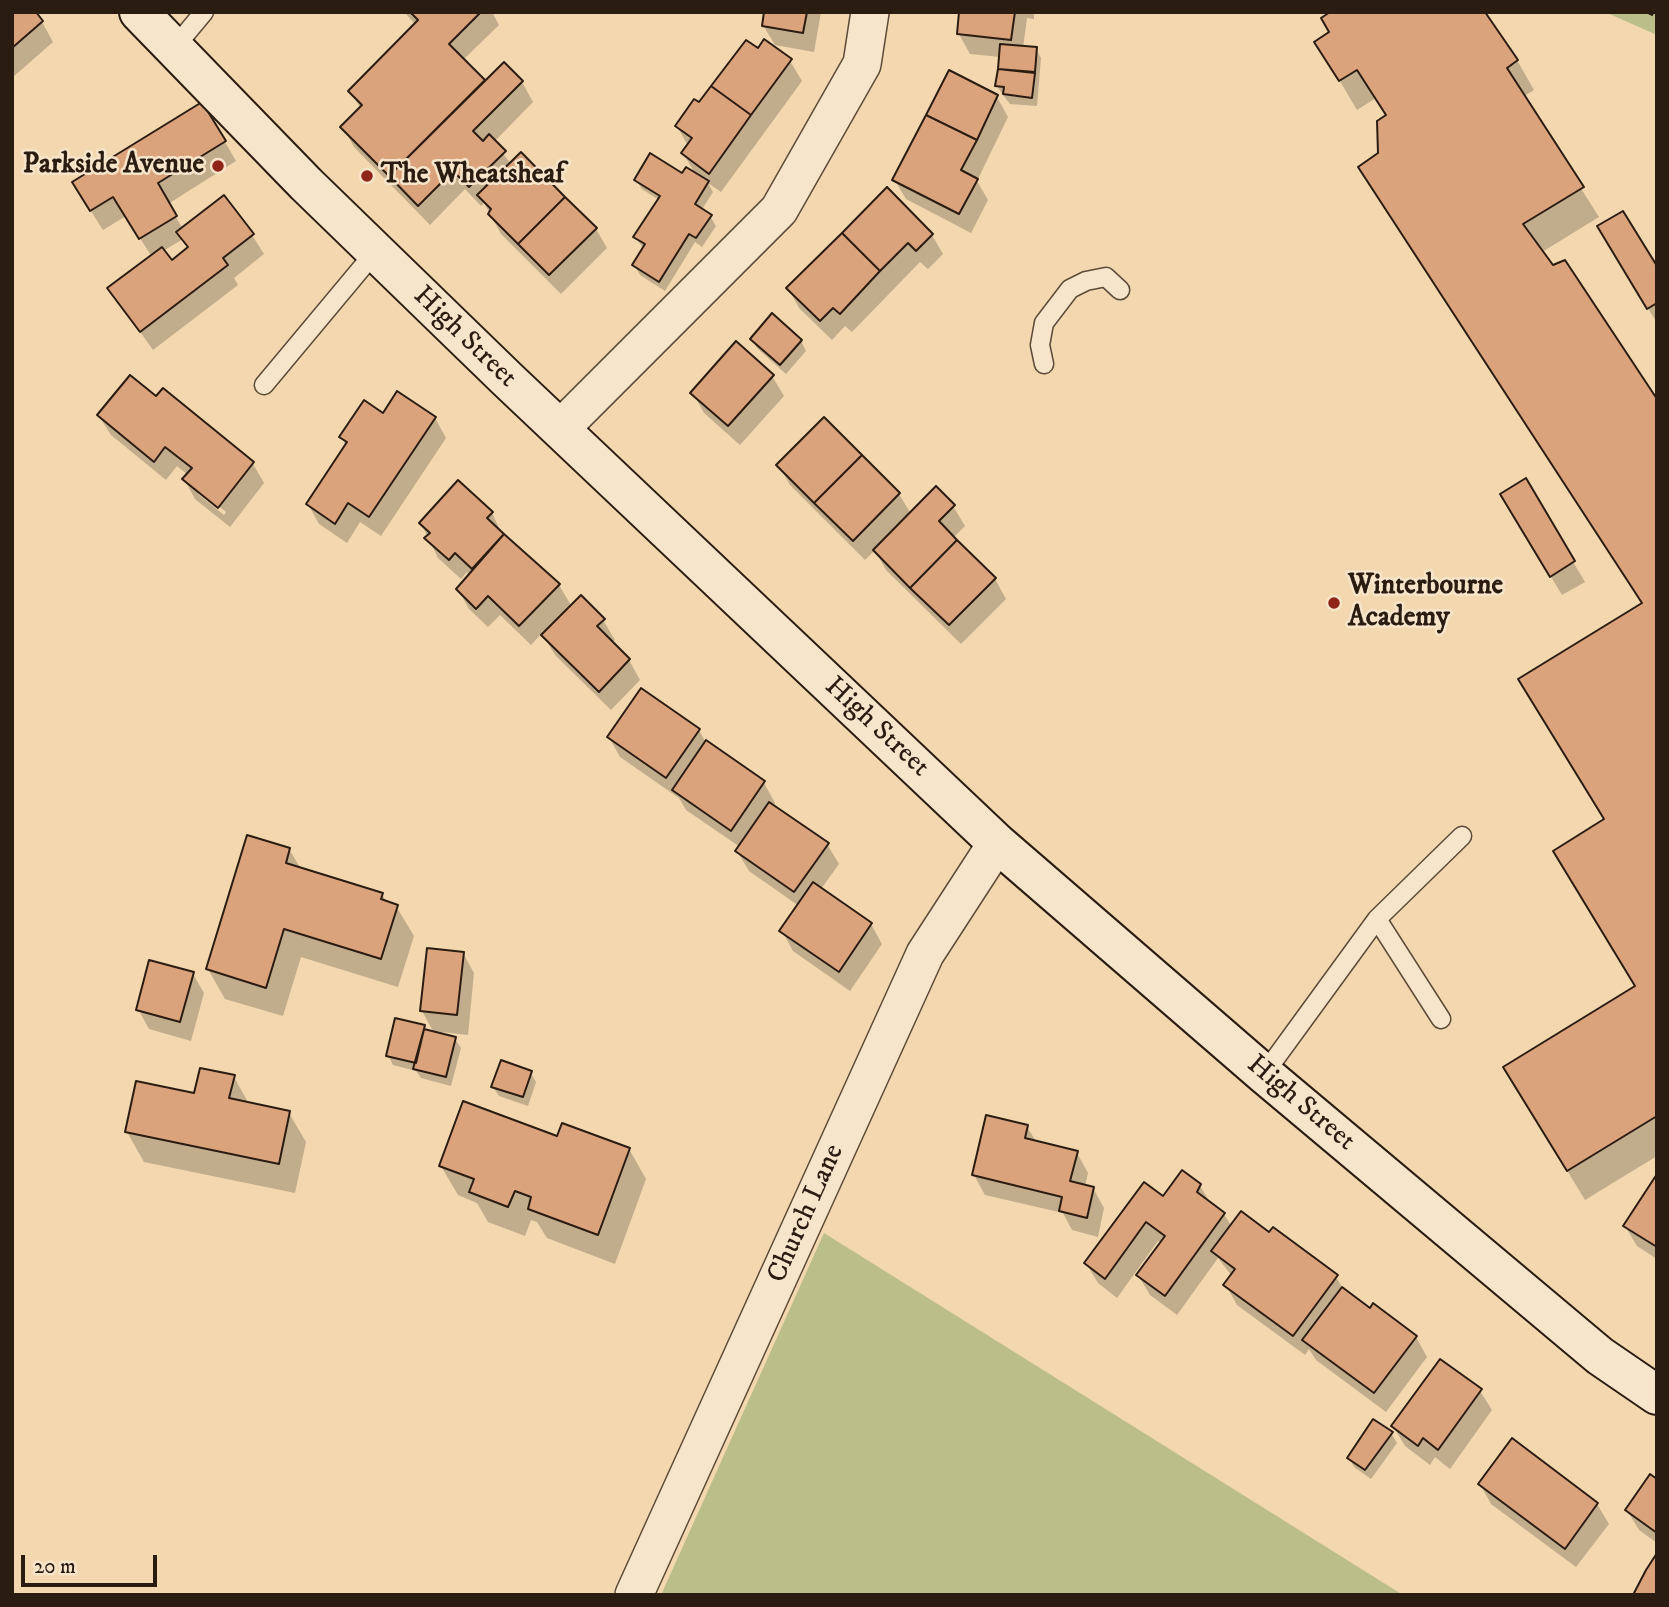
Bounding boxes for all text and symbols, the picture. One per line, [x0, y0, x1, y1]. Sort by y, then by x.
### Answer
place label: Parkside Avenue [23, 149, 204, 183]
marker: Parkside Avenue [210, 158, 226, 174]
place label: The Wheatsheaf [381, 159, 564, 193]
marker: The Wheatsheaf [359, 168, 375, 184]
street label: High Street [405, 280, 523, 396]
place label: Winterbourne Academy [1348, 570, 1503, 636]
marker: Winterbourne Academy [1326, 595, 1342, 611]
street label: High Street [817, 671, 935, 785]
street label: High Street [1239, 1049, 1361, 1159]
street label: Church Lane [762, 1140, 852, 1288]
scale bar [24, 1540, 161, 1584]
text: 20 m [34, 1554, 76, 1580]

